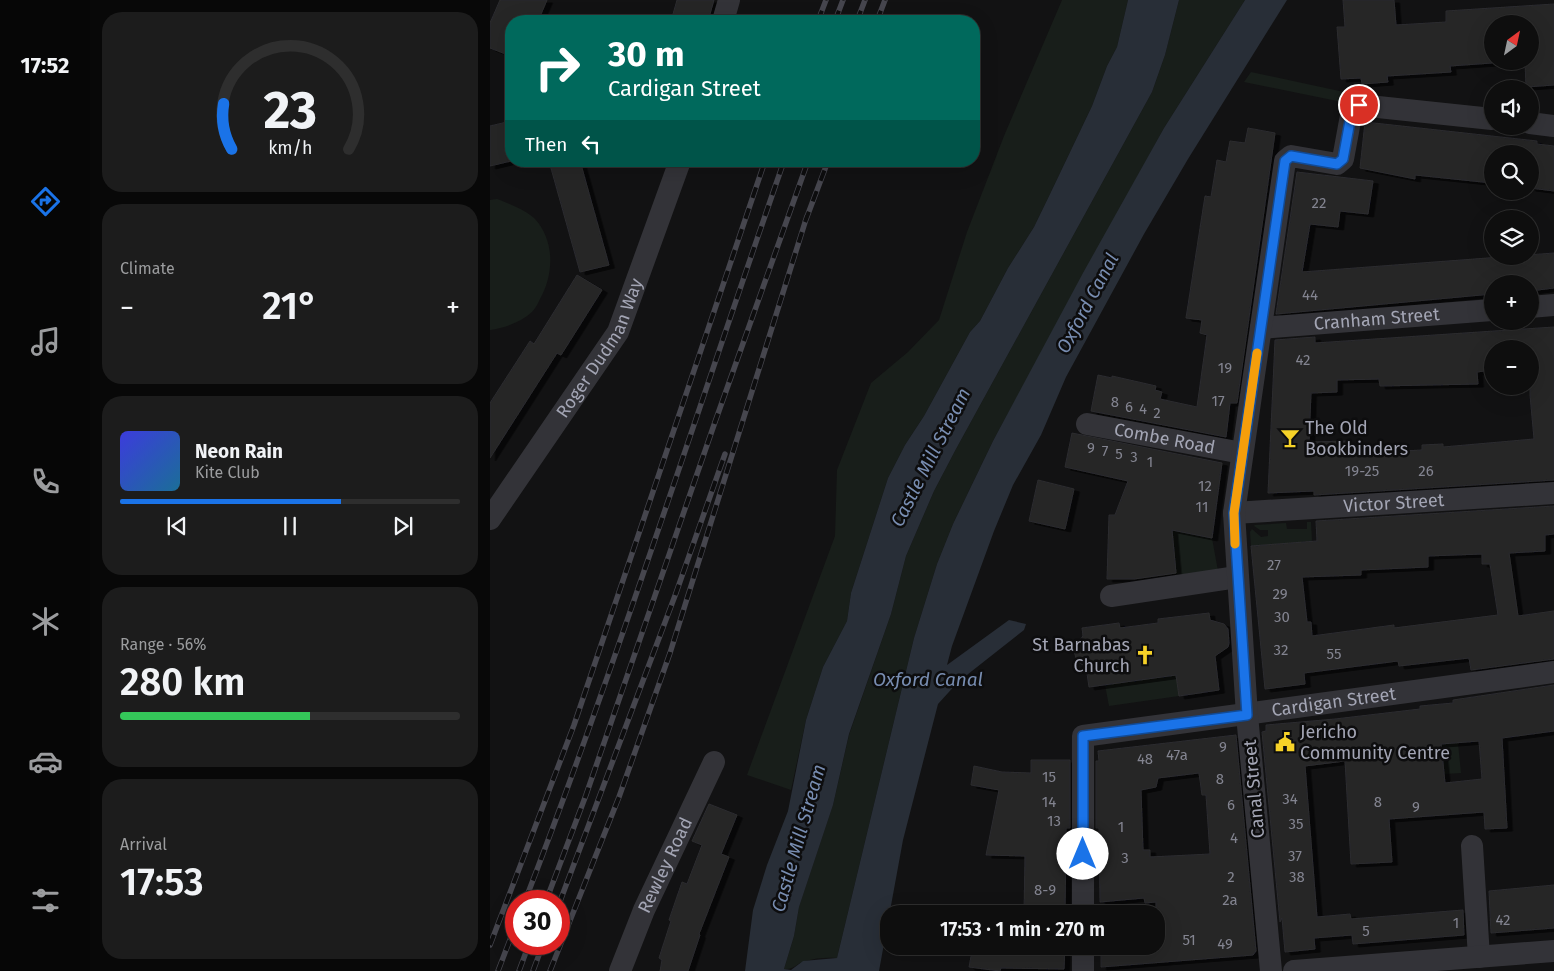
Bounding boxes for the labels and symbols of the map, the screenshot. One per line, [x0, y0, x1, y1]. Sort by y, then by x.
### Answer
north arrow [1484, 15, 1539, 70]
pin [1338, 84, 1380, 126]
house number: 22 [1312, 194, 1326, 212]
water label: Oxford Canal [1051, 249, 1123, 357]
street label: Roger Dudman Way [552, 275, 648, 422]
house number: 44 [1302, 286, 1318, 304]
street label: Cranham Street [1313, 303, 1441, 335]
house number: 42 [1295, 351, 1311, 369]
house number: 19 [1218, 359, 1232, 377]
water label: Castle Mill Stream [886, 384, 975, 530]
house number: 17 [1211, 392, 1225, 410]
house number: 8 [1111, 393, 1119, 411]
house number: 6 [1125, 398, 1133, 416]
house number: 4 [1139, 400, 1147, 418]
house number: 2 [1153, 404, 1161, 422]
place label: The Old Bookbinders [1305, 417, 1408, 460]
street label: Combe Road [1112, 418, 1217, 459]
bar icon: The Old Bookbinders [1279, 427, 1301, 449]
house number: 9 [1087, 439, 1095, 457]
house number: 7 [1102, 442, 1109, 460]
house number: 5 [1115, 445, 1123, 463]
house number: 3 [1130, 448, 1138, 466]
house number: 1 [1147, 453, 1153, 471]
house number: 19-25 [1345, 462, 1379, 480]
house number: 26 [1418, 462, 1434, 480]
house number: 12 [1198, 477, 1212, 495]
street label: Victor Street [1343, 489, 1445, 517]
house number: 11 [1196, 498, 1208, 516]
house number: 27 [1267, 556, 1281, 574]
house number: 29 [1272, 585, 1288, 603]
house number: 30 [1274, 608, 1290, 626]
place label: St Barnabas Church [1032, 634, 1130, 677]
house number: 32 [1274, 641, 1288, 659]
church icon: St Barnabas Church [1134, 644, 1156, 666]
house number: 55 [1327, 645, 1341, 663]
water label: Oxford Canal [873, 668, 983, 691]
street label: Cardigan Street [1270, 683, 1398, 721]
place label: Jericho Community Centre [1300, 721, 1450, 764]
public building icon: Jericho Community Centre [1274, 731, 1296, 753]
house number: 9 [1219, 738, 1227, 756]
street label: Canal Street [1239, 738, 1269, 839]
house number: 47a [1166, 746, 1188, 764]
house number: 48 [1137, 750, 1153, 768]
water label: Castle Mill Stream [766, 762, 831, 915]
house number: 15 [1042, 768, 1056, 786]
house number: 8 [1216, 770, 1224, 788]
house number: 34 [1282, 790, 1298, 808]
house number: 14 [1042, 793, 1056, 811]
house number: 8 [1374, 793, 1382, 811]
house number: 6 [1227, 796, 1235, 814]
house number: 9 [1412, 798, 1420, 816]
house number: 13 [1047, 812, 1061, 830]
street label: Rewley Road [633, 814, 697, 917]
house number: 35 [1288, 815, 1304, 833]
house number: 1 [1118, 818, 1124, 836]
position arrow [1056, 827, 1108, 879]
house number: 4 [1230, 829, 1238, 847]
house number: 37 [1288, 847, 1302, 865]
house number: 3 [1121, 849, 1129, 867]
house number: 2 [1227, 868, 1235, 886]
house number: 38 [1289, 868, 1305, 886]
house number: 8-9 [1034, 881, 1056, 899]
speed limit sign: 30 [505, 890, 570, 955]
house number: 2a [1222, 891, 1238, 909]
house number: 42 [1495, 911, 1511, 929]
house number: 1 [1453, 914, 1459, 932]
house number: 5 [1362, 922, 1370, 940]
house number: 51 [1182, 931, 1196, 949]
house number: 49 [1217, 935, 1233, 953]

